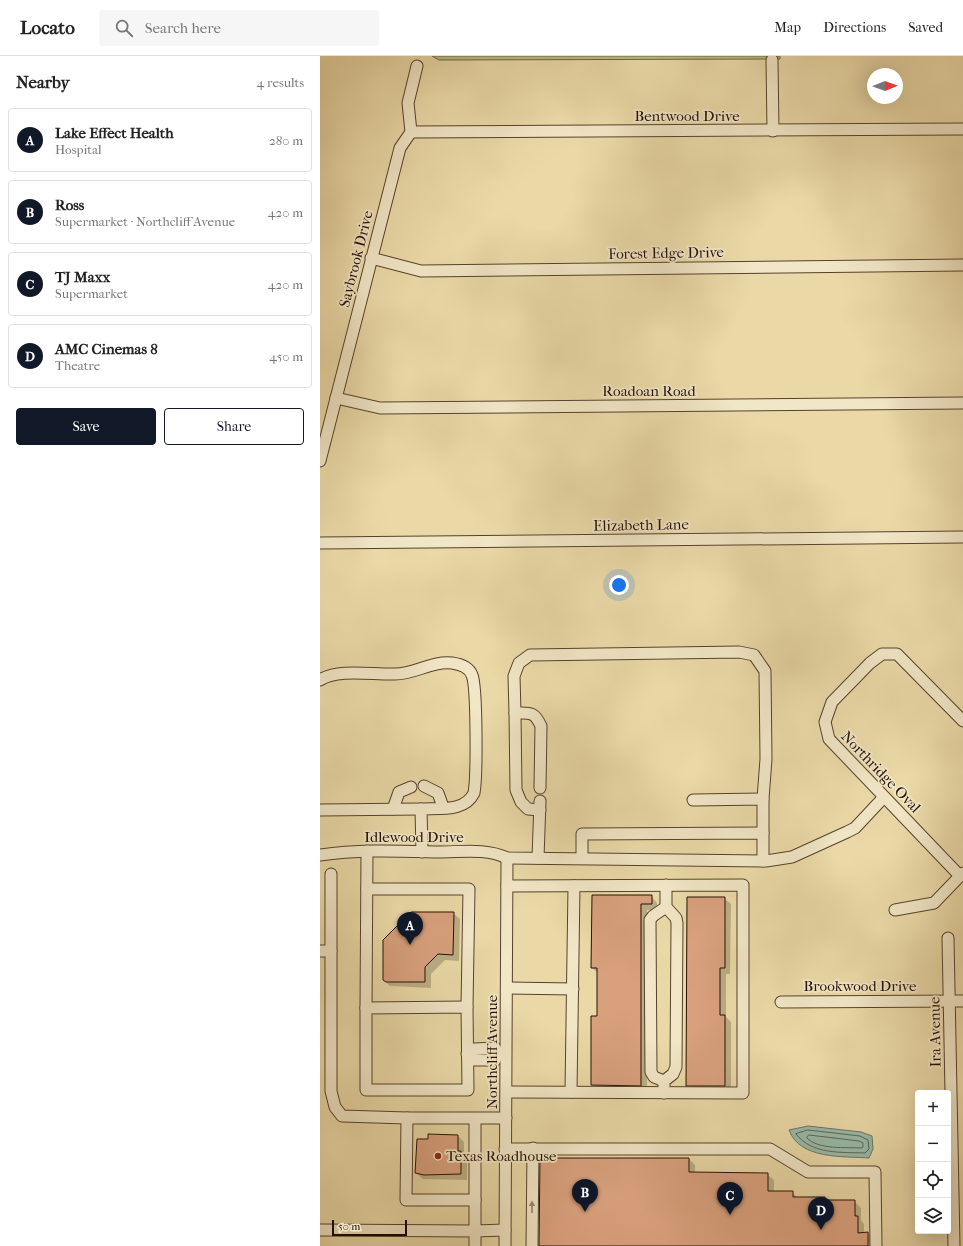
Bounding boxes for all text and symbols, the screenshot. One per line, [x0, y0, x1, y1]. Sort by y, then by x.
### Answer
search box [99, 10, 379, 46]
text: Locato [20, 17, 75, 39]
icon: search [113, 17, 135, 39]
text: Search here [145, 19, 221, 37]
text: Map [774, 19, 801, 36]
text: Directions [823, 19, 886, 36]
text: Saved [908, 19, 943, 36]
north arrow [867, 68, 903, 104]
text: Nearby [16, 72, 70, 92]
text: 4 results [257, 75, 304, 90]
street label: Bentwood Drive [634, 107, 740, 125]
text: Lake Effect Health [55, 124, 174, 142]
text: A [26, 133, 34, 148]
text: 280 m [269, 133, 303, 148]
text: Hospital [55, 142, 102, 157]
text: Ross [55, 196, 84, 214]
text: B [26, 205, 34, 220]
text: 420 m [268, 205, 303, 220]
street label: Saybrook Drive [335, 208, 377, 309]
text: Supermarket · Northcliff Avenue [55, 214, 235, 229]
street label: Forest Edge Drive [608, 243, 725, 263]
text: TJ Maxx [55, 268, 110, 286]
text: C [26, 277, 34, 292]
text: 420 m [268, 277, 303, 292]
text: Supermarket [55, 286, 128, 301]
text: AMC Cinemas 8 [55, 340, 158, 358]
text: D [25, 349, 35, 364]
text: 450 m [269, 349, 303, 364]
text: Theatre [55, 358, 100, 373]
street label: Roadoan Road [602, 382, 696, 400]
button: Save [16, 408, 156, 445]
button: Share [164, 408, 304, 445]
street label: Elizabeth Lane [593, 515, 690, 535]
your location [609, 575, 629, 595]
street label: Northridge Oval [837, 727, 925, 817]
street label: Idlewood Drive [364, 828, 464, 846]
pin: A [397, 912, 423, 945]
street label: Brookwood Drive [804, 977, 917, 995]
street label: Northcliff Avenue [483, 994, 501, 1109]
street label: Ira Avenue [925, 996, 945, 1068]
map controls [915, 1090, 951, 1234]
button: + [915, 1090, 951, 1126]
button: − [915, 1126, 951, 1162]
place label: Texas Roadhouse [446, 1147, 557, 1165]
marker: Texas Roadhouse [433, 1151, 443, 1161]
button: locate [915, 1162, 951, 1198]
pin: B [572, 1179, 598, 1212]
pin: C [717, 1182, 743, 1215]
pin: D [808, 1197, 834, 1230]
button: layers [915, 1198, 951, 1234]
one-way arrow [529, 1200, 535, 1213]
scale bar [332, 1218, 407, 1237]
text: 50 m [338, 1220, 360, 1233]

